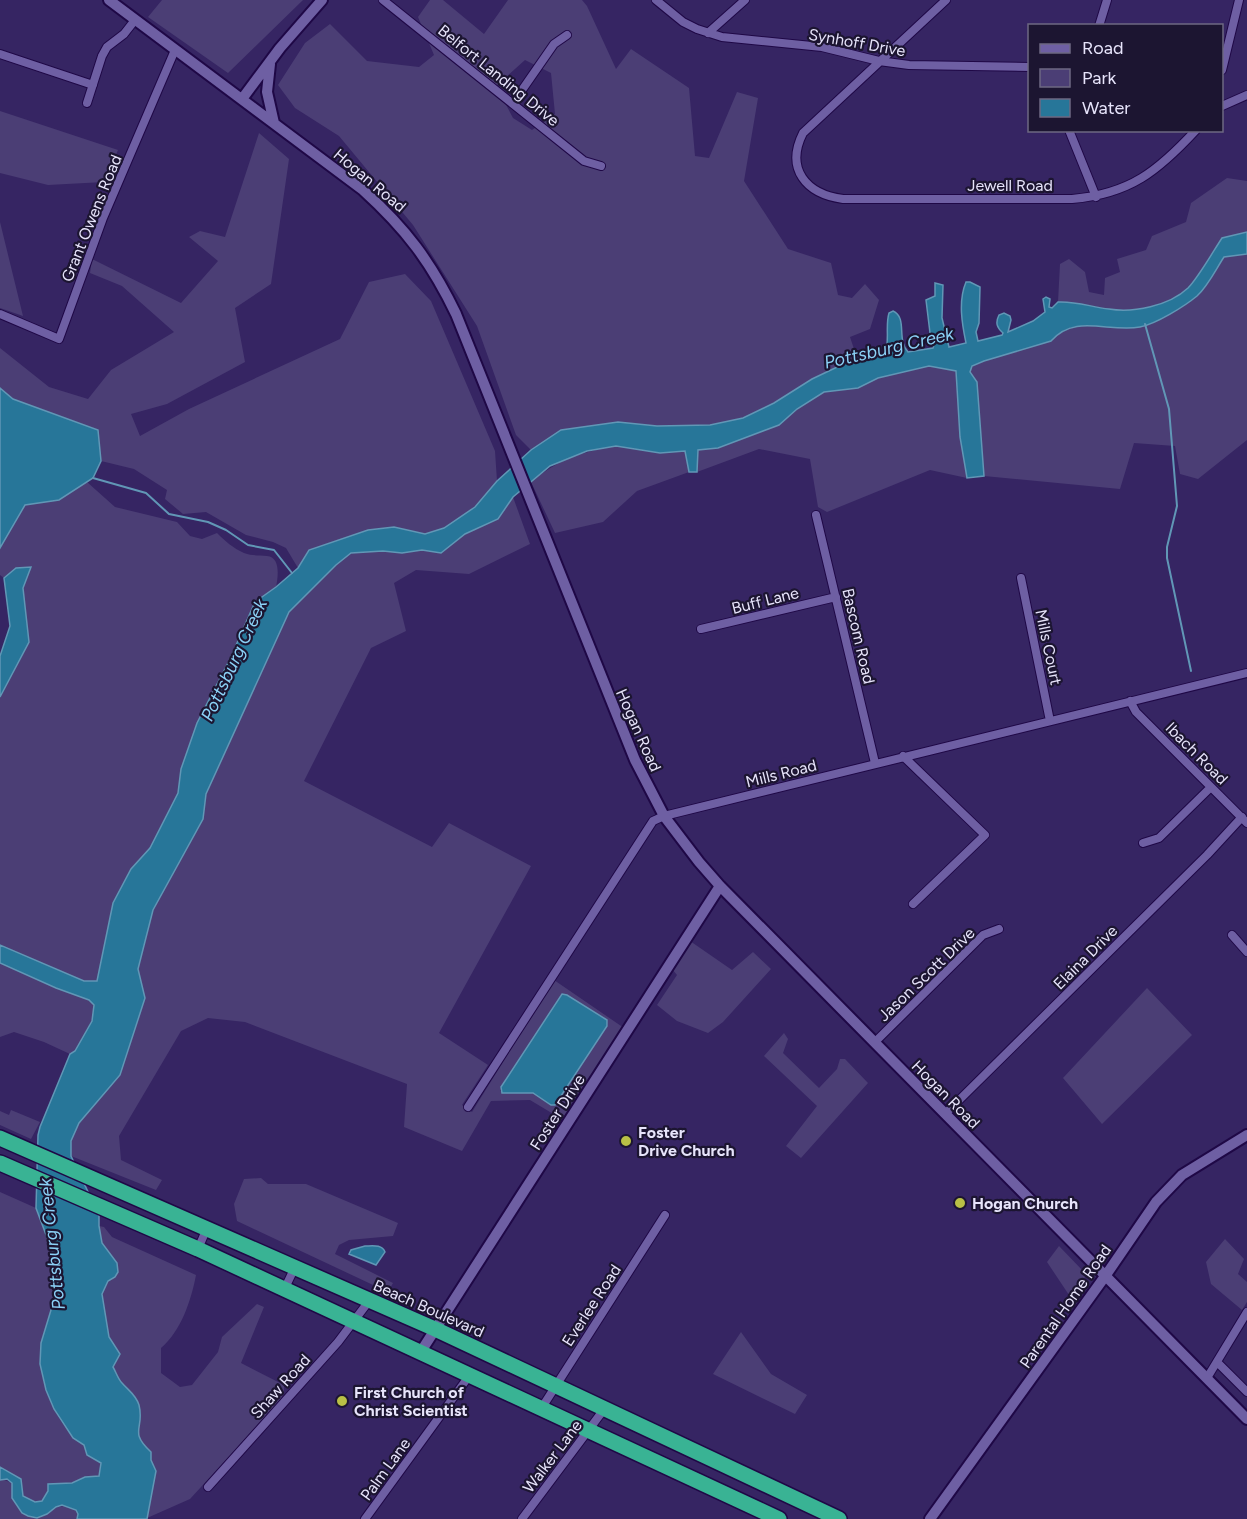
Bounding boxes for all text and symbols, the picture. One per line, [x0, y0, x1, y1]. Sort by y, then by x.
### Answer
street label: Belfort Landing Drive [434, 21, 563, 130]
legend [1028, 24, 1223, 132]
street label: Synhoff Drive [807, 25, 907, 60]
text: Road [1082, 37, 1123, 59]
text: Park [1082, 67, 1117, 89]
text: Water [1082, 97, 1130, 119]
street label: Hogan Road [330, 145, 410, 216]
street label: Grant Owens Road [57, 152, 126, 284]
street label: Jewell Road [967, 176, 1053, 195]
water label: Pottsburg Creek [822, 322, 957, 374]
street label: Buff Lane [730, 583, 801, 618]
street label: Bascom Road [838, 586, 879, 686]
water label: Pottsburg Creek [196, 594, 272, 725]
street label: Mills Court [1031, 608, 1066, 687]
street label: Hogan Road [612, 686, 665, 775]
street label: Ibach Road [1162, 718, 1232, 788]
street label: Mills Road [744, 755, 819, 791]
street label: Elaina Drive [1049, 921, 1122, 993]
street label: Jason Scott Drive [874, 923, 979, 1025]
street label: Hogan Road [908, 1056, 984, 1132]
street label: Foster Drive [526, 1071, 589, 1154]
place label: Foster Drive Church [638, 1123, 735, 1160]
marker: Foster Drive Church [619, 1134, 633, 1148]
water label: Pottsburg Creek [34, 1176, 70, 1311]
place label: Hogan Church [972, 1194, 1078, 1213]
marker: Hogan Church [953, 1196, 967, 1210]
street label: Parental Home Road [1016, 1241, 1115, 1372]
street label: Everlee Road [558, 1261, 625, 1350]
street label: Beach Boulevard [370, 1276, 487, 1341]
street label: Shaw Road [247, 1350, 314, 1422]
place label: First Church of Christ Scientist [354, 1383, 468, 1420]
marker: First Church of Christ Scientist [335, 1394, 349, 1408]
street label: Walker Lane [519, 1416, 586, 1496]
street label: Palm Lane [356, 1434, 415, 1504]

